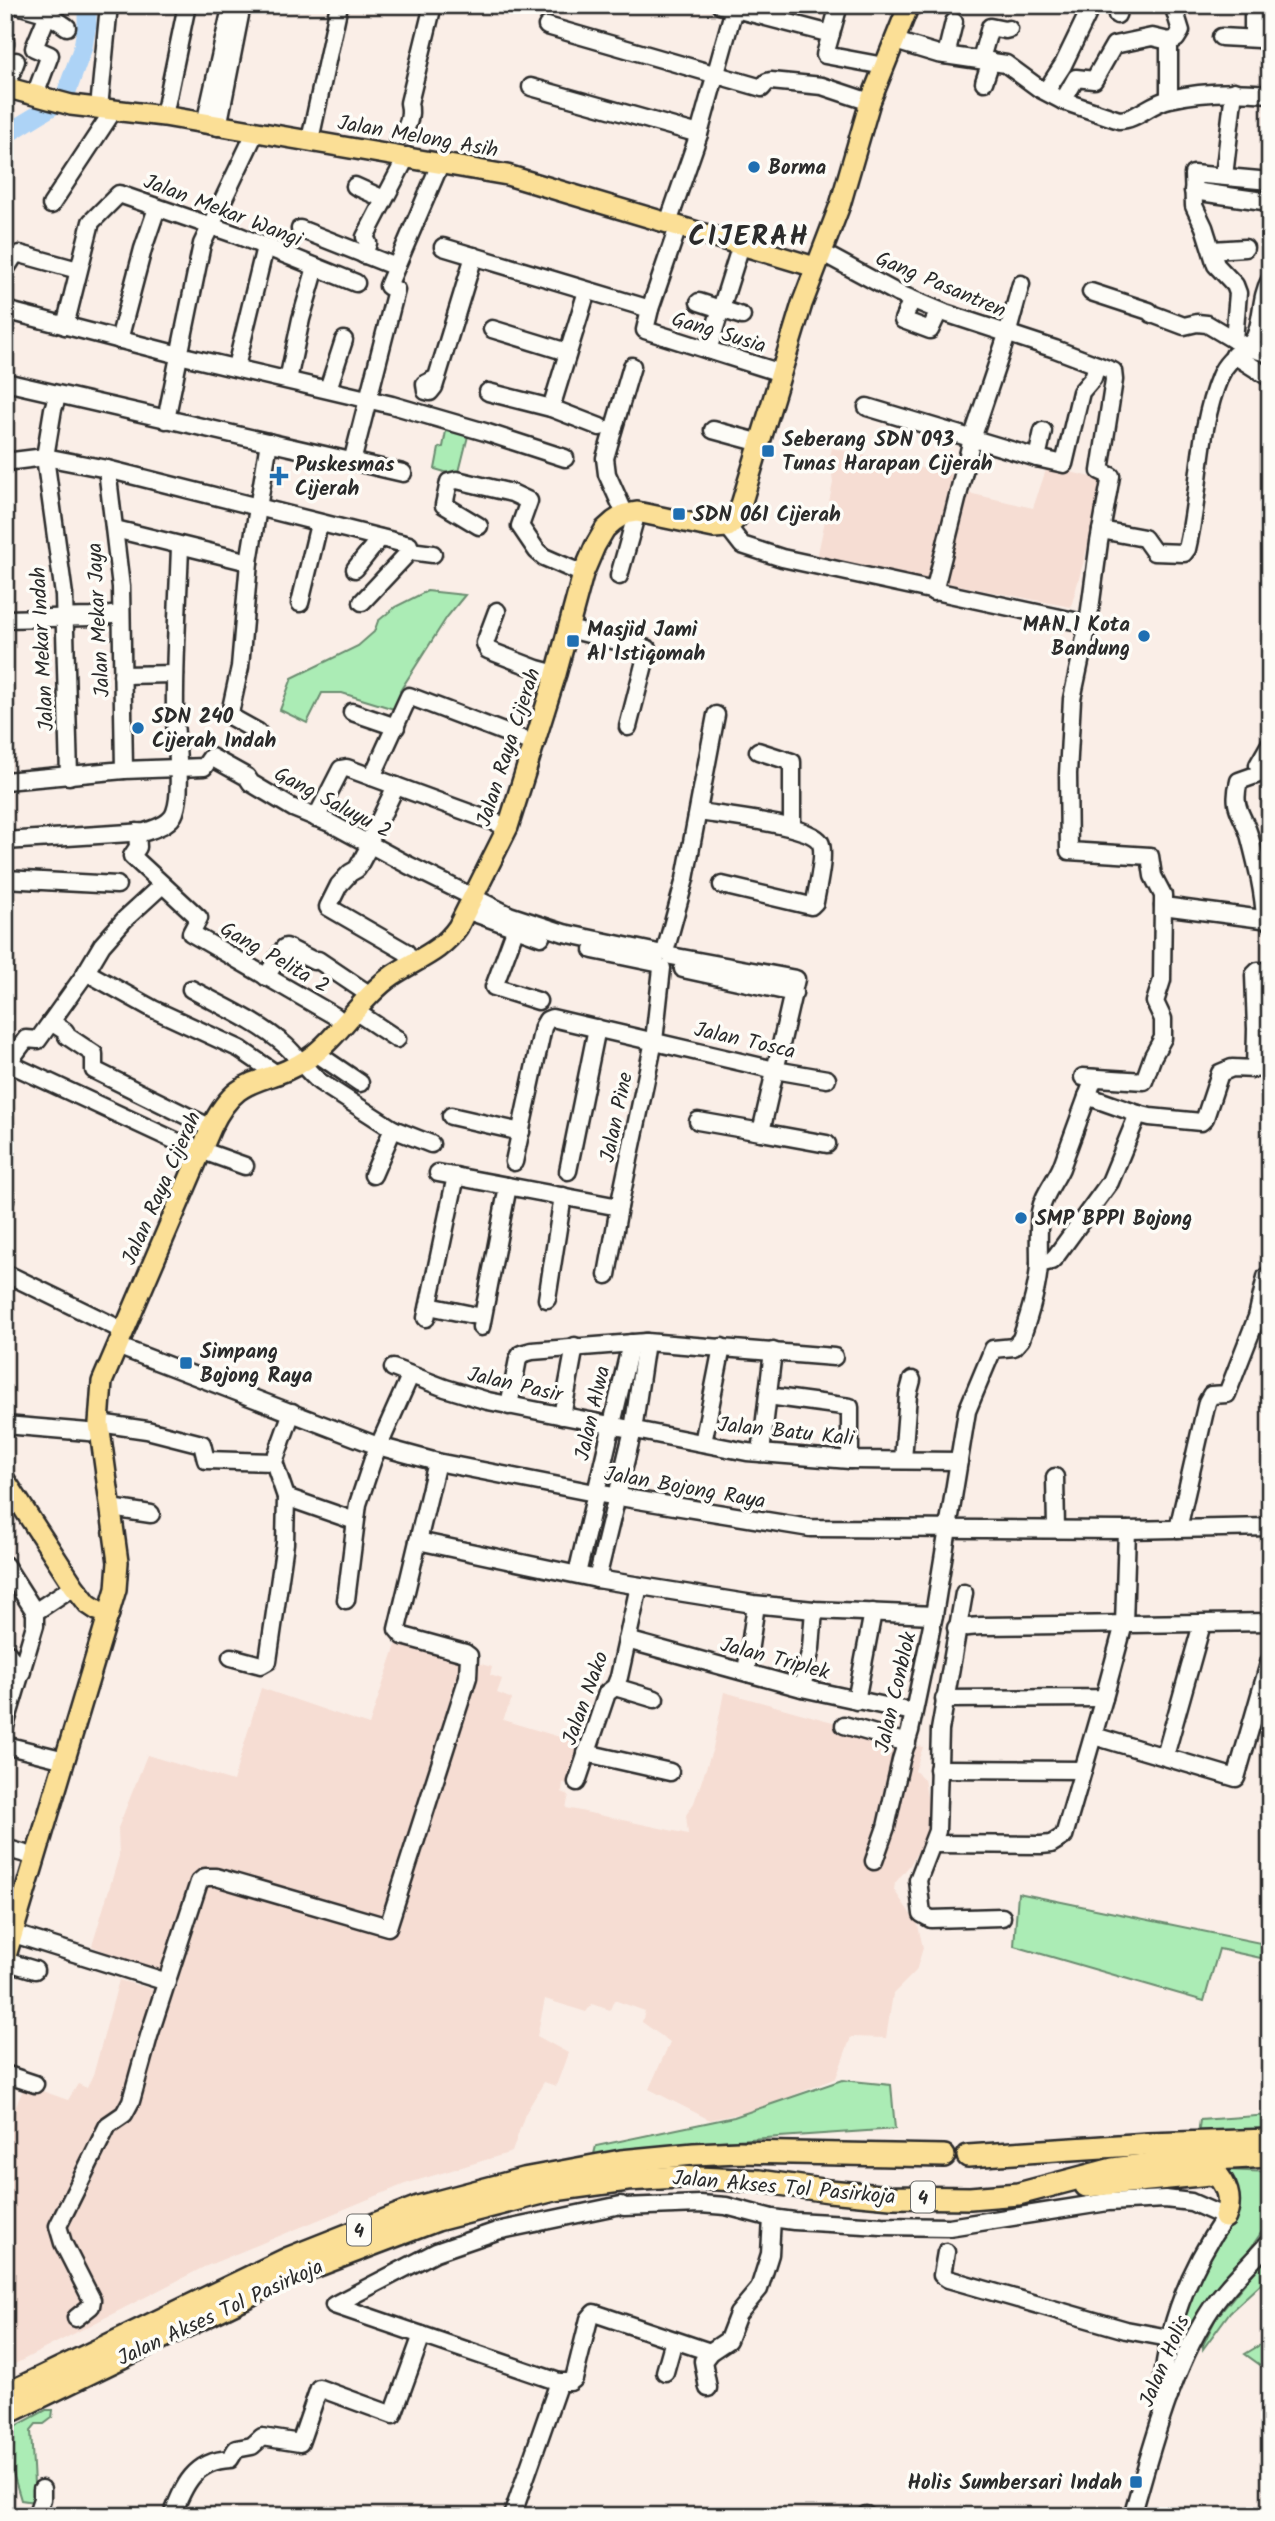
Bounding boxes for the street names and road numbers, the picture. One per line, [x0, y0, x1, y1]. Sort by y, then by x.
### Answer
street label: Jalan Melong Asih [335, 107, 501, 168]
street label: Jalan Mekar Wangi [138, 166, 308, 257]
street label: Gang Pasantren [870, 243, 1011, 328]
street label: Gang Susia [667, 303, 770, 363]
street label: Jalan Mekar Jaya [79, 542, 120, 698]
street label: Jalan Mekar Indah [23, 566, 64, 732]
street label: Jalan Raya Cijerah [468, 664, 551, 831]
street label: Gang Saluyu 2 [268, 758, 397, 848]
street label: Gang Pelita 2 [213, 914, 335, 1003]
street label: Jalan Tosca [691, 1014, 799, 1069]
street label: Jalan Pine [592, 1069, 643, 1165]
street label: Jalan Raya Cijerah [114, 1107, 211, 1271]
street label: Jalan Pasir [464, 1359, 566, 1413]
street label: Jalan Alwa [567, 1363, 620, 1464]
street label: Jalan Batu Kali [716, 1409, 856, 1456]
street label: Jalan Bojong Raya [601, 1458, 768, 1519]
street label: Jalan Triplek [716, 1629, 833, 1690]
street label: Jalan Conblok [867, 1629, 926, 1756]
street label: Jalan Nako [554, 1647, 619, 1750]
street label: Jalan Akses Tol Pasirkoja [671, 2162, 897, 2215]
road number: 4 [911, 2182, 935, 2212]
road number: 4 [347, 2214, 371, 2246]
street label: Jalan Akses Tol Pasirkoja [112, 2251, 329, 2376]
street label: Jalan Holis [1131, 2310, 1200, 2413]

